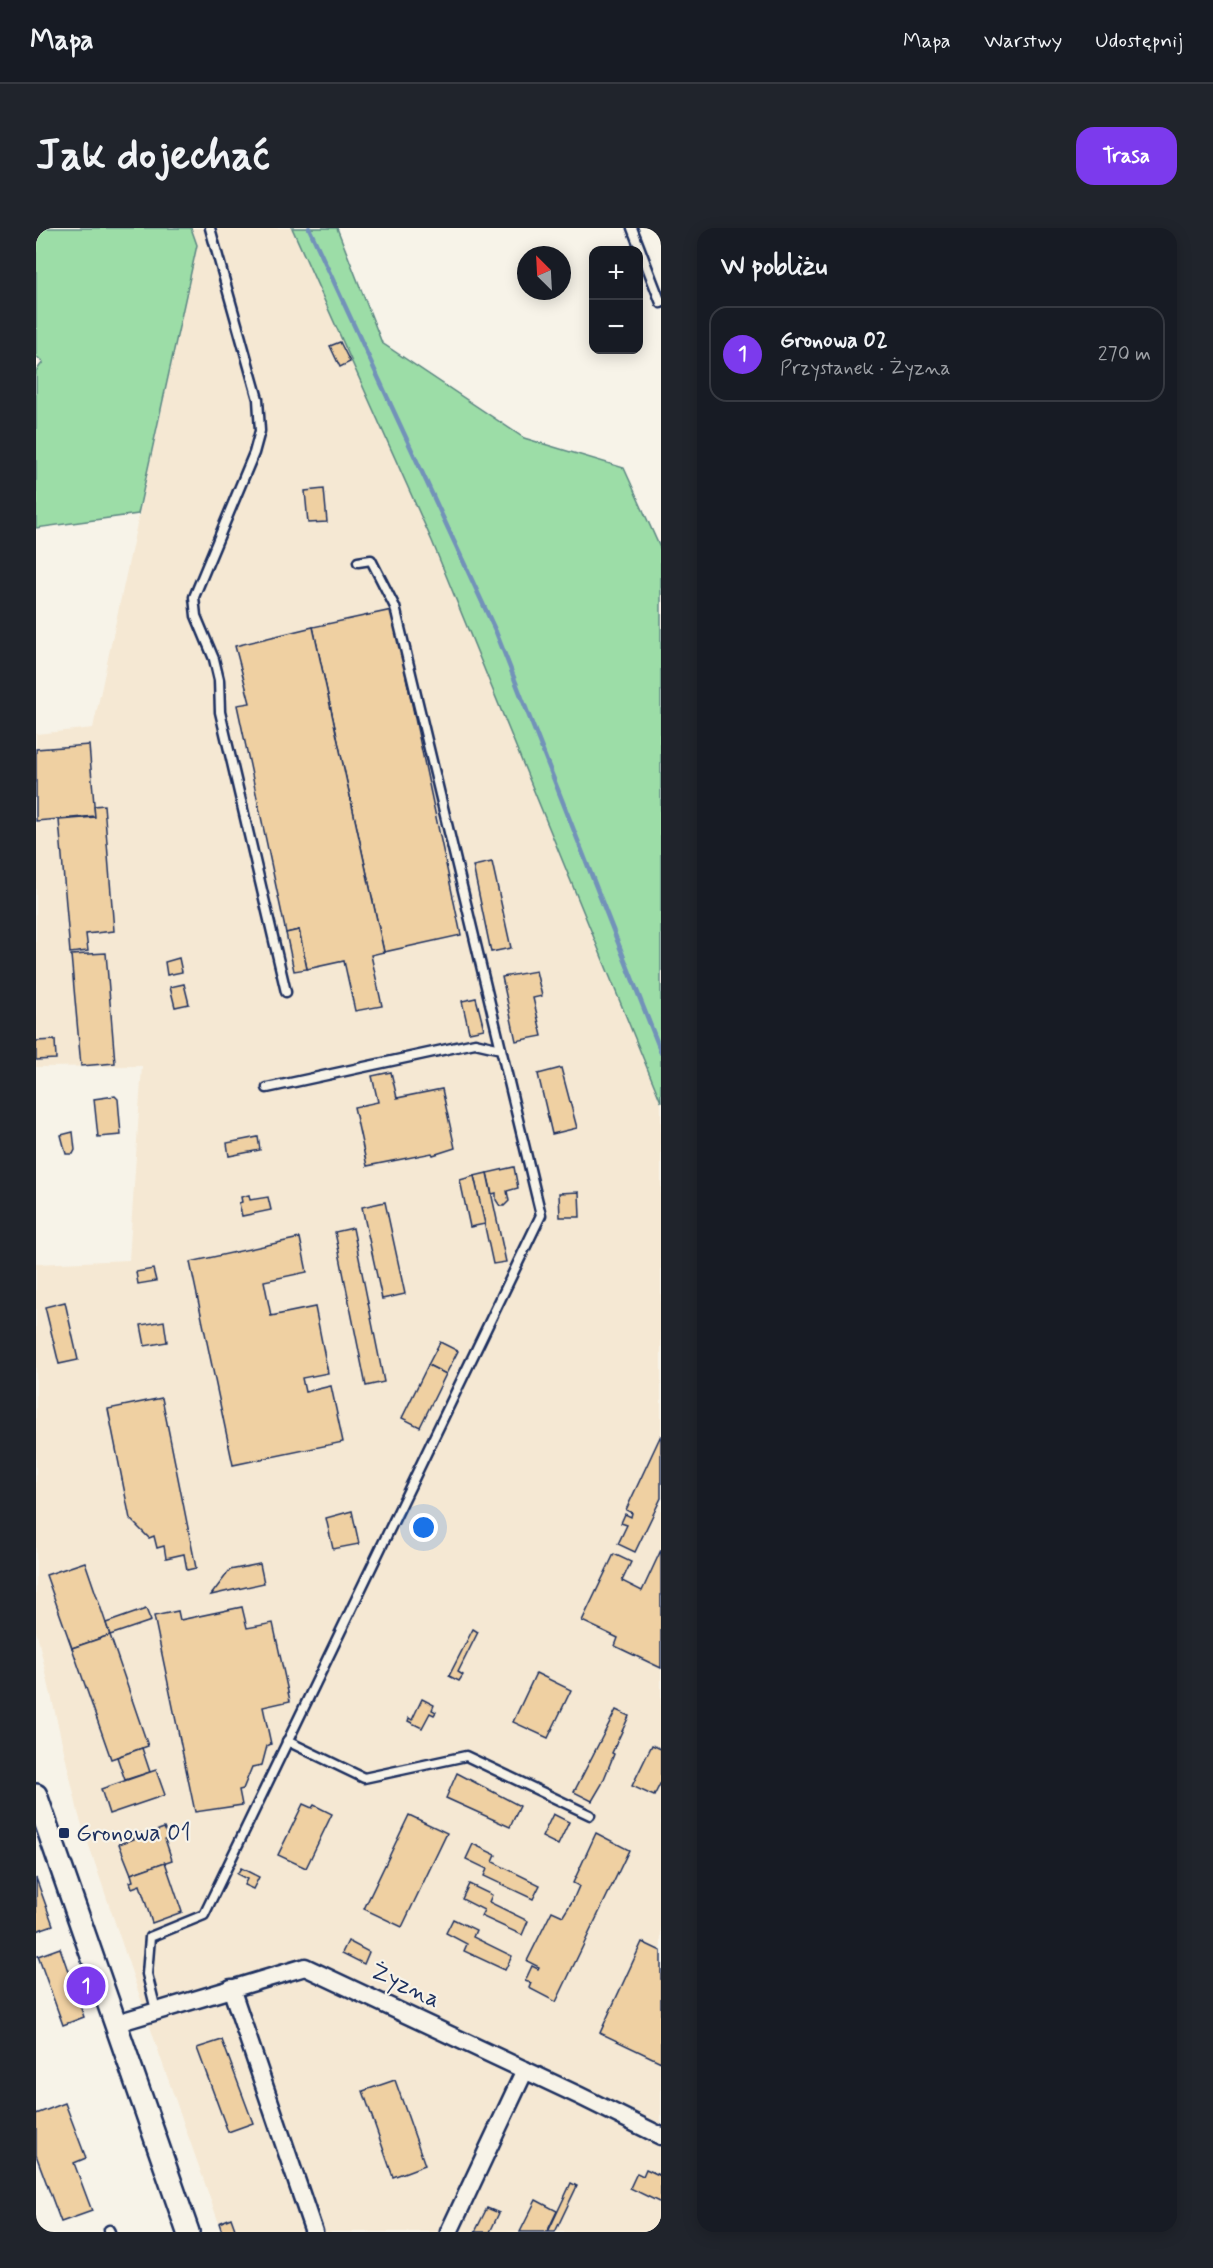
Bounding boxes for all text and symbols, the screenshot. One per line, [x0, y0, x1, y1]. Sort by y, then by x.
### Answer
text: Mapa [30, 23, 94, 60]
text: Mapa [903, 27, 951, 55]
text: Warstwy [984, 27, 1062, 55]
text: Udostępnij [1095, 27, 1183, 55]
button: Trasa [1076, 127, 1177, 185]
text: Jak dojechać [36, 129, 270, 184]
north arrow [517, 246, 571, 300]
map controls [589, 246, 643, 354]
button: + [589, 246, 643, 300]
text: W pobliżu [721, 250, 827, 284]
button: − [589, 300, 643, 354]
text: Gronowa 02 [780, 327, 888, 355]
text: 1 [738, 341, 747, 368]
text: 270 m [1098, 341, 1151, 368]
text: Przystanek · Żyzna [780, 355, 951, 382]
your location [409, 1513, 438, 1542]
place label: Gronowa 01 [76, 1818, 191, 1849]
marker: Gronowa 01 [57, 1826, 71, 1840]
street label: Żyzna [365, 1956, 445, 2016]
pin: 1 [67, 1964, 106, 2008]

